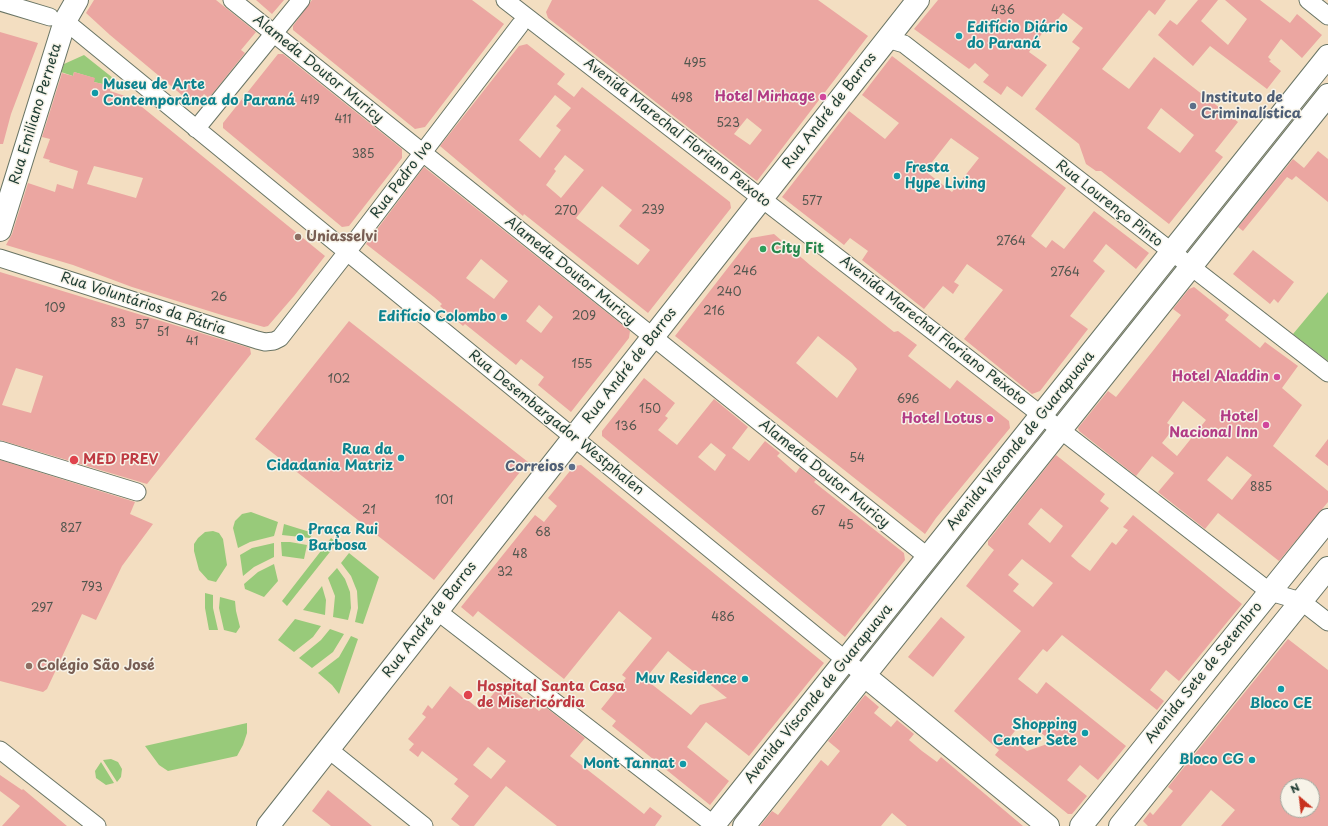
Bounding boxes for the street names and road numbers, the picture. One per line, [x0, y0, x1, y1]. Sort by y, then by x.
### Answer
street label: Alameda Doutor Muricy [249, 11, 387, 127]
street label: Rua Emiliano Perneta [7, 41, 65, 187]
street label: Rua André de Barros [779, 50, 881, 172]
street label: Avenida Marechal Floriano Peixoto [580, 55, 774, 211]
street label: Rua Pedro Ivo [367, 138, 437, 222]
street label: Rua Lourenço Pinto [1052, 157, 1166, 251]
street label: Alameda Doutor Muricy [501, 213, 639, 329]
street label: Avenida Marechal Floriano Peixoto [836, 253, 1030, 409]
street label: Rua Voluntários da Pátria [58, 269, 228, 339]
street label: Rua André de Barros [579, 305, 681, 427]
street label: Rua Desembargador Westphalen [465, 347, 647, 499]
street label: Avenida Visconde de Guarapuava [944, 348, 1098, 534]
street label: Alameda Doutor Muricy [755, 416, 893, 532]
street label: Rua André de Barros [379, 559, 481, 681]
street label: Avenida Sete de Setembro [1142, 599, 1266, 747]
street label: Avenida Visconde de Guarapuava [742, 601, 896, 787]

